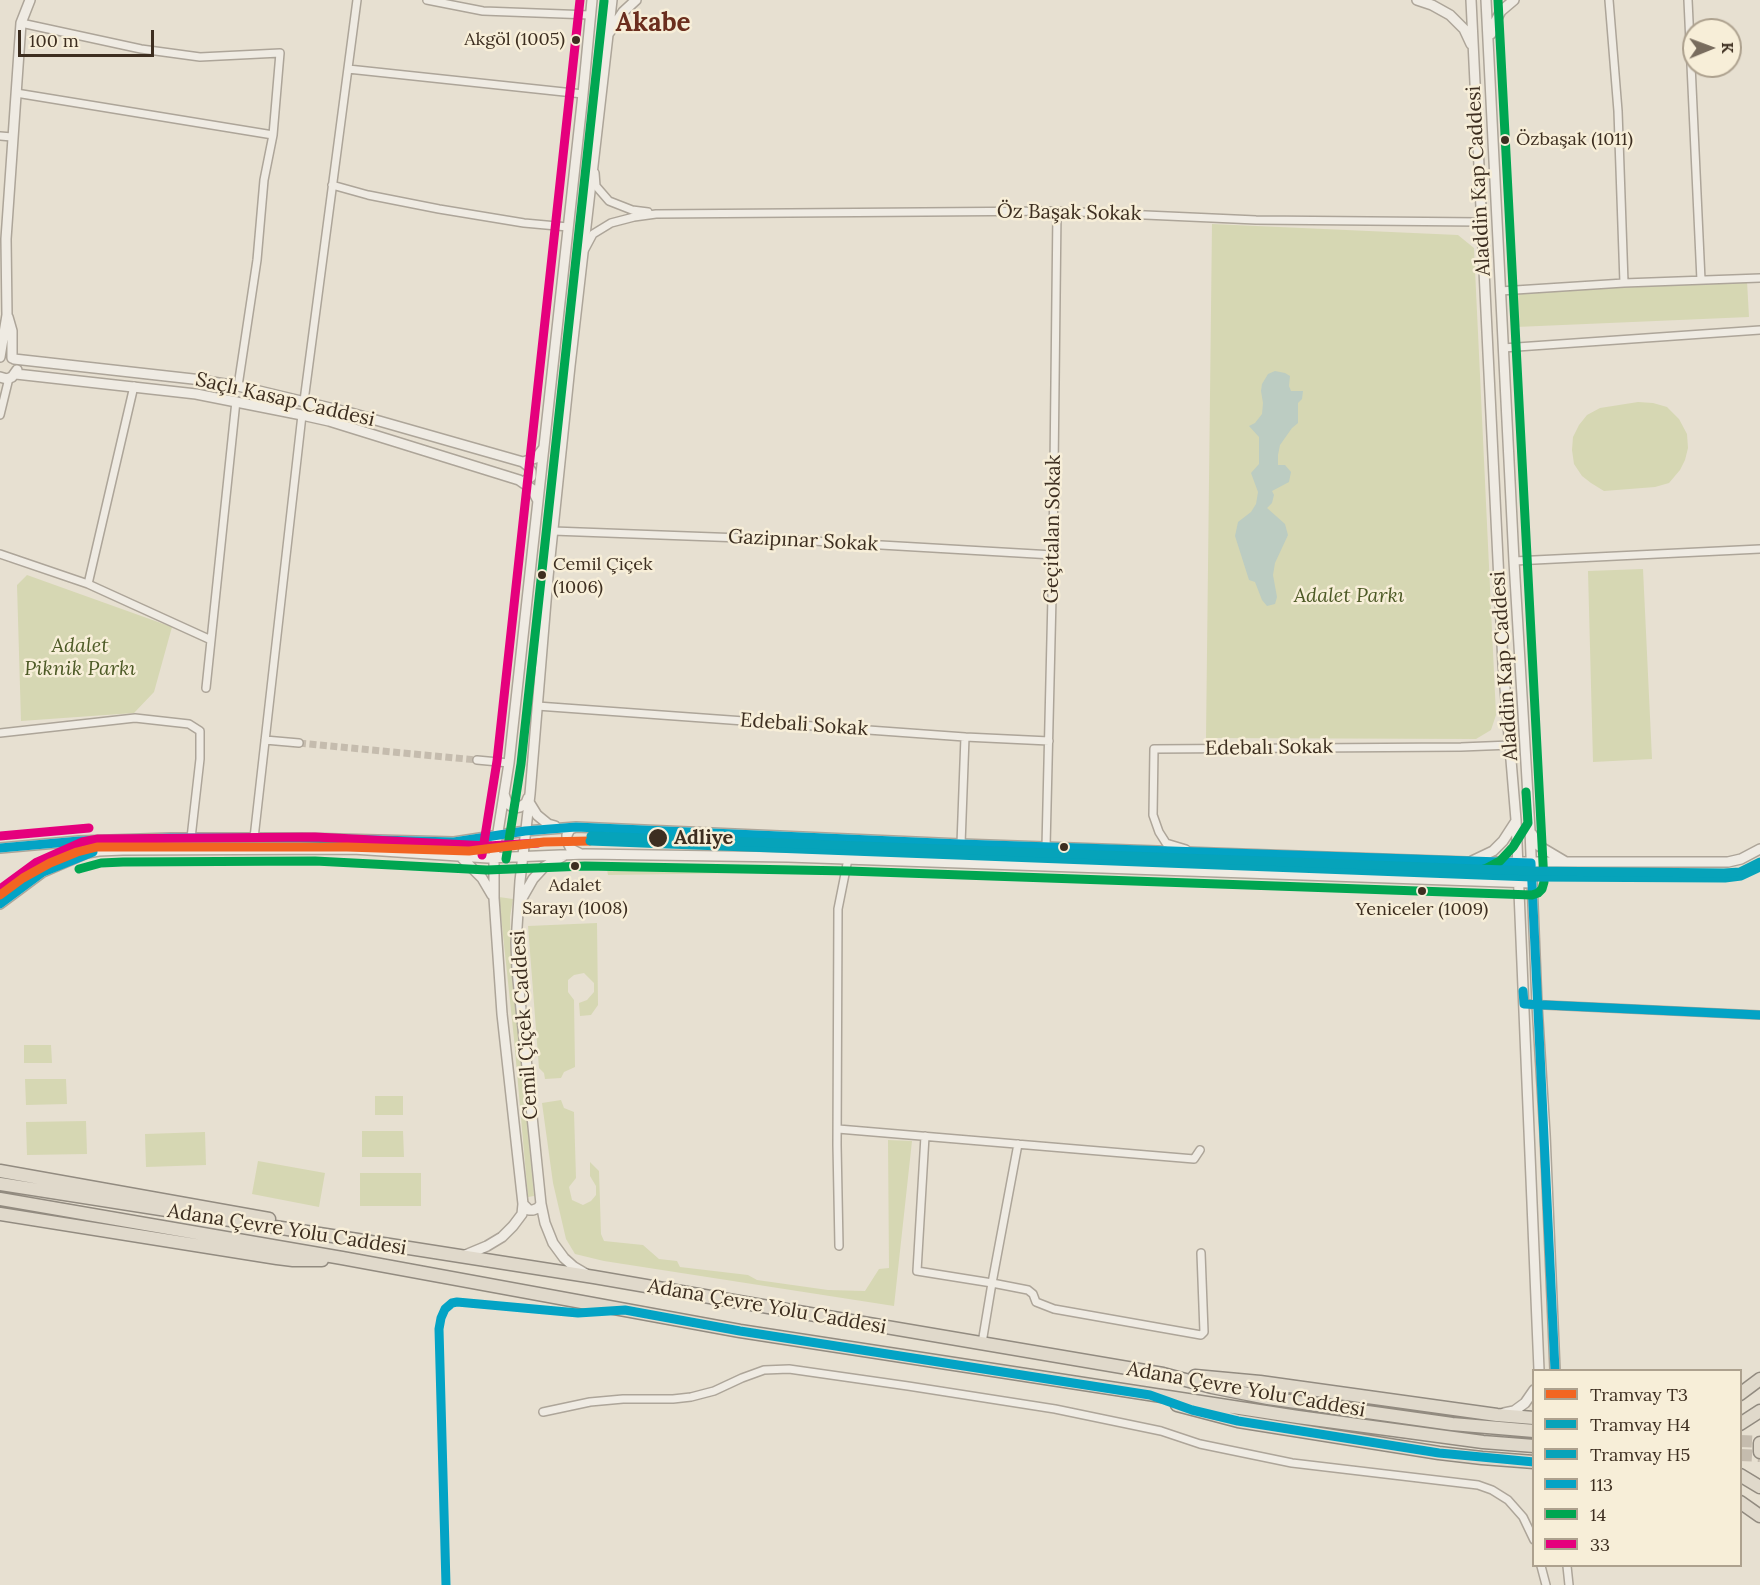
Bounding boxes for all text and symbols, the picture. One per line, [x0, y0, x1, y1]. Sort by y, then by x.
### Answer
district label: Akabe [615, 8, 691, 40]
scale bar [21, 18, 158, 56]
north arrow [1682, 18, 1742, 78]
text: 100 m [29, 29, 79, 52]
place label: Akgöl (1005) [464, 29, 565, 51]
marker: Akgöl (1005) [570, 34, 582, 46]
text: K [1718, 42, 1738, 54]
street label: Aladdin Kap Caddesi [1462, 85, 1496, 277]
place label: Özbaşak (1011) [1516, 129, 1633, 151]
marker: Özbaşak (1011) [1499, 134, 1511, 146]
street label: Öz Başak Sokak [997, 200, 1141, 226]
street label: Saçlı Kasap Caddesi [193, 368, 377, 432]
street label: Geçitalan Sokak [1040, 455, 1066, 603]
street label: Gazipınar Sokak [727, 525, 879, 557]
place label: Cemil Çiçek (1006) [553, 554, 653, 596]
marker: Cemil Çiçek (1006) [536, 569, 548, 581]
street label: Aladdin Kap Caddesi [1486, 570, 1524, 762]
park label: Adalet Parkı [1294, 584, 1404, 608]
park label: Adalet Piknik Parkı [24, 634, 136, 681]
street label: Edebali Sokak [739, 709, 869, 741]
street label: Edebalı Sokak [1205, 735, 1333, 761]
place label: Adliye [674, 826, 733, 850]
marker: Adliye [647, 827, 669, 849]
unlabelled marker [1058, 841, 1070, 853]
marker: Adalet Sarayı (1008) [569, 860, 581, 872]
place label: Adalet Sarayı (1008) [522, 875, 628, 918]
marker: Yeniceler (1009) [1416, 885, 1428, 897]
place label: Yeniceler (1009) [1356, 899, 1488, 921]
street label: Cemil Çiçek Caddesi [506, 929, 544, 1121]
street label: Adana Çevre Yolu Caddesi [166, 1199, 408, 1261]
street label: Adana Çevre Yolu Caddesi [646, 1274, 888, 1340]
street label: Adana Çevre Yolu Caddesi [1125, 1357, 1367, 1423]
legend [1532, 1369, 1742, 1567]
text: Tramvay T3 [1590, 1383, 1688, 1406]
text: Tramvay H4 [1590, 1413, 1690, 1436]
text: Tramvay H5 [1590, 1443, 1690, 1466]
text: 113 [1590, 1473, 1613, 1496]
text: 14 [1590, 1503, 1606, 1526]
text: 33 [1590, 1533, 1610, 1556]

